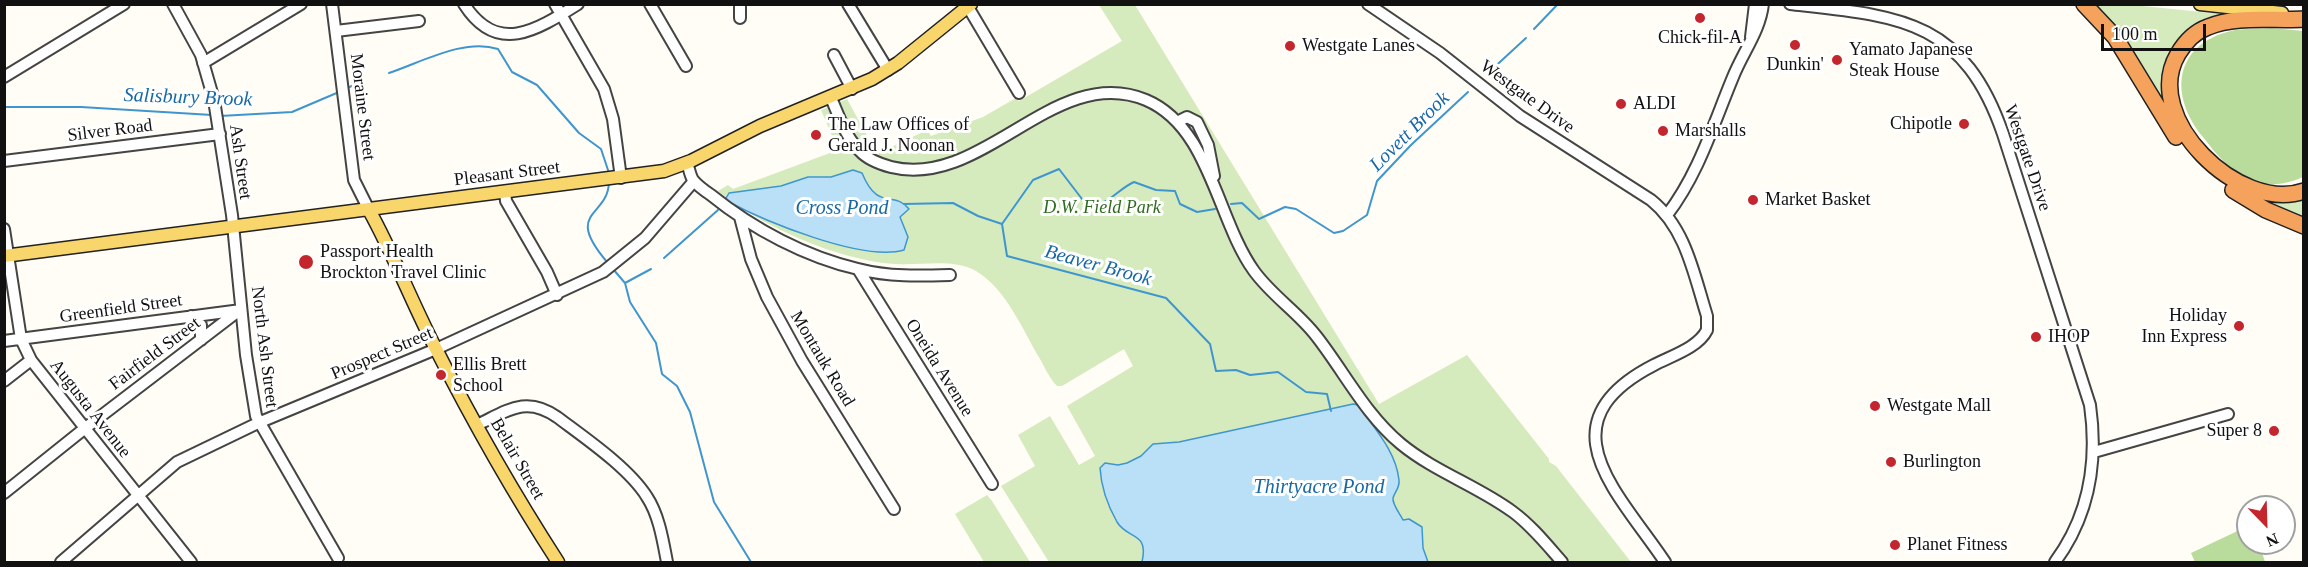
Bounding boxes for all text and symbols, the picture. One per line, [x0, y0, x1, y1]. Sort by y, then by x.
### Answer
marker: Chick-fil-A [1693, 11, 1707, 25]
scale bar [2104, 12, 2209, 50]
text: 100 m [2112, 24, 2158, 44]
place label: Chick-fil-A [1658, 27, 1742, 49]
place label: Westgate Lanes [1302, 35, 1415, 57]
marker: Dunkin' [1788, 38, 1802, 52]
marker: Westgate Lanes [1283, 39, 1297, 53]
place label: Yamato Japanese Steak House [1849, 39, 1973, 82]
street label: Moraine Street [345, 52, 379, 162]
marker: Yamato Japanese Steak House [1830, 53, 1844, 67]
place label: Dunkin' [1766, 54, 1824, 76]
street label: Westgate Drive [1476, 56, 1578, 138]
water label: Salisbury Brook [123, 84, 253, 112]
water label: Lovett Brook [1365, 87, 1455, 177]
place label: ALDI [1633, 93, 1676, 115]
marker: ALDI [1614, 97, 1628, 111]
street label: Westgate Drive [1999, 102, 2055, 214]
place label: Chipotle [1890, 113, 1952, 135]
place label: The Law Offices of Gerald J. Noonan [828, 114, 969, 156]
street label: Silver Road [66, 115, 154, 147]
marker: Chipotle [1957, 117, 1971, 131]
place label: Marshalls [1675, 120, 1746, 142]
street label: Ash Street [224, 123, 256, 201]
marker: Marshalls [1656, 124, 1670, 138]
marker: The Law Offices of Gerald J. Noonan [809, 128, 823, 142]
street label: Pleasant Street [453, 157, 561, 191]
place label: Market Basket [1765, 189, 1870, 211]
marker: Market Basket [1746, 193, 1760, 207]
water label: Cross Pond [795, 197, 889, 221]
park label: D.W. Field Park [1043, 197, 1161, 219]
water label: Beaver Brook [1042, 240, 1154, 292]
place label: Passport Health Brockton Travel Clinic [320, 241, 486, 284]
marker: Passport Health Brockton Travel Clinic [297, 253, 315, 271]
street label: North Ash Street [246, 285, 282, 409]
street label: Greenfield Street [58, 290, 184, 328]
place label: Holiday Inn Express [2142, 305, 2227, 348]
street label: Montauk Road [785, 307, 859, 411]
street label: Fairfield Street [105, 313, 205, 395]
street label: Oneida Avenue [900, 315, 978, 421]
marker: Holiday Inn Express [2232, 319, 2246, 333]
street label: Prospect Street [328, 323, 436, 385]
place label: IHOP [2048, 326, 2090, 348]
marker: IHOP [2029, 330, 2043, 344]
place label: Ellis Brett School [453, 354, 526, 397]
street label: Augusta Avenue [45, 355, 135, 463]
marker: Ellis Brett School [434, 368, 448, 382]
place label: Westgate Mall [1887, 395, 1991, 417]
marker: Westgate Mall [1868, 399, 1882, 413]
street label: Belair Street [485, 414, 549, 504]
place label: Super 8 [2207, 420, 2262, 442]
marker: Super 8 [2267, 424, 2281, 438]
place label: Burlington [1903, 451, 1981, 473]
marker: Burlington [1884, 455, 1898, 469]
water label: Thirtyacre Pond [1254, 476, 1384, 500]
north arrow [2236, 495, 2296, 555]
text: N [2264, 530, 2281, 550]
place label: Planet Fitness [1907, 534, 2008, 556]
marker: Planet Fitness [1888, 538, 1902, 552]

